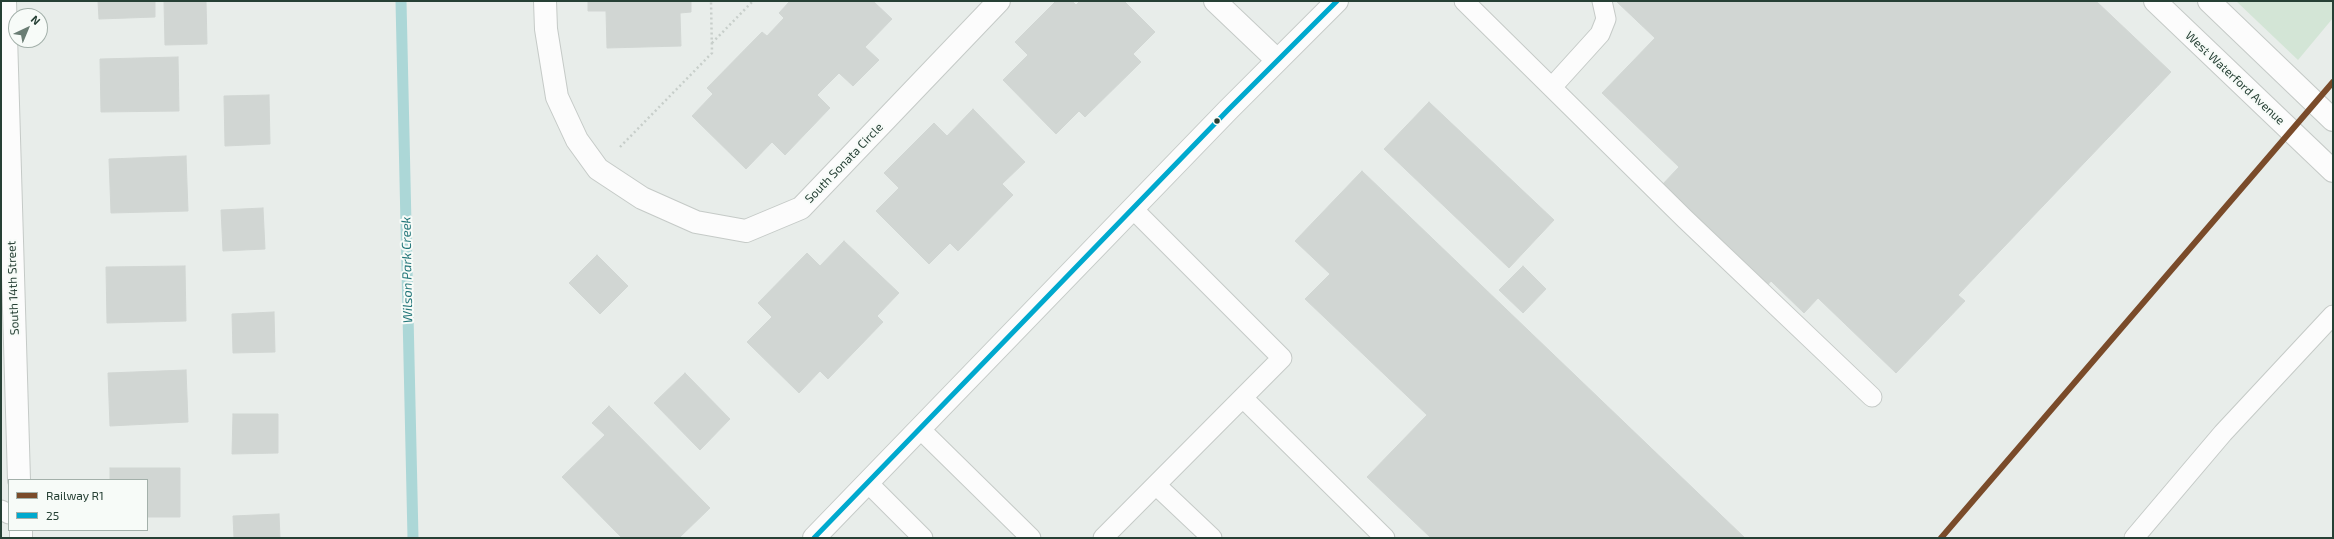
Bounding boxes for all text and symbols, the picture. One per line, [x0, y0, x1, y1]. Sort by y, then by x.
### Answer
north arrow [8, 8, 48, 48]
text: N [29, 12, 43, 27]
street label: West Waterford Avenue [2182, 28, 2288, 128]
unlabelled marker [1212, 116, 1222, 126]
street label: South Sonata Circle [802, 120, 886, 206]
water label: Wilson Park Creek [398, 217, 416, 323]
street label: South 14th Street [4, 241, 22, 335]
legend [8, 479, 148, 531]
text: Railway R1 [46, 488, 104, 502]
text: 25 [46, 508, 59, 522]

